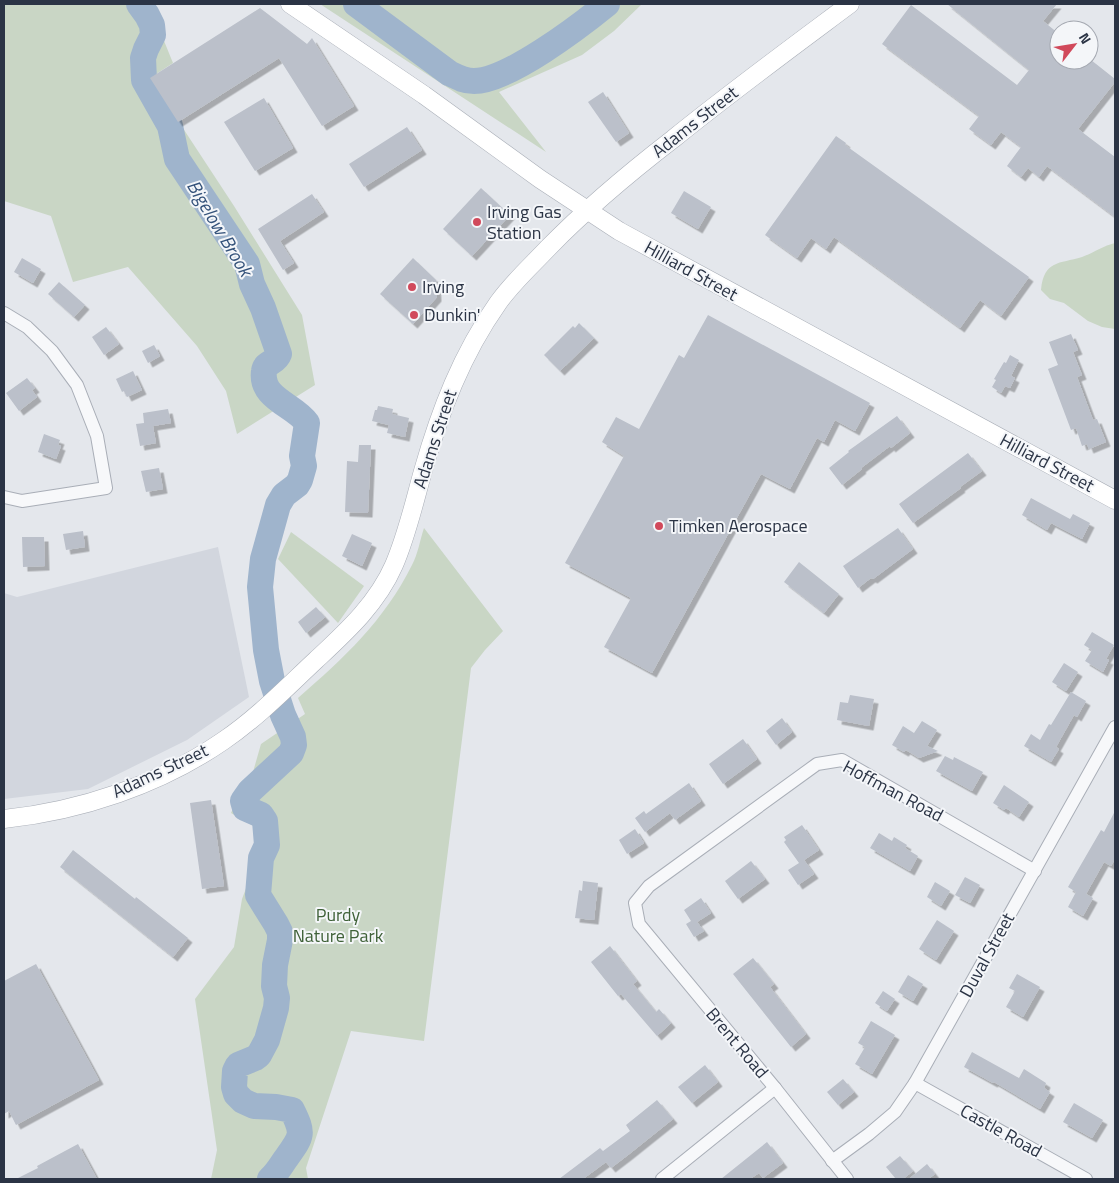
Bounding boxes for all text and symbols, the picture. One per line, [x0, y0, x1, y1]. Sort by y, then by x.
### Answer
north arrow [1049, 20, 1099, 70]
text: N [1074, 28, 1097, 48]
street label: Adams Street [646, 79, 744, 164]
water label: Bigelow Brook [180, 174, 262, 284]
place label: Irving Gas Station [487, 198, 562, 246]
marker: Irving Gas Station [471, 216, 483, 228]
street label: Hilliard Street [640, 234, 744, 308]
place label: Irving [422, 273, 464, 300]
marker: Irving [406, 281, 418, 293]
place label: Dunkin' [424, 301, 481, 328]
marker: Dunkin' [408, 309, 420, 321]
street label: Adams Street [406, 385, 463, 492]
street label: Hilliard Street [995, 426, 1100, 499]
place label: Timken Aerospace [669, 512, 808, 539]
marker: Timken Aerospace [653, 520, 665, 532]
street label: Adams Street [107, 736, 213, 805]
street label: Hoffman Road [838, 753, 948, 828]
park label: Purdy Nature Park [293, 901, 384, 949]
street label: Duval Street [952, 907, 1021, 1002]
street label: Brent Road [700, 1001, 775, 1084]
street label: Castle Road [955, 1097, 1047, 1164]

